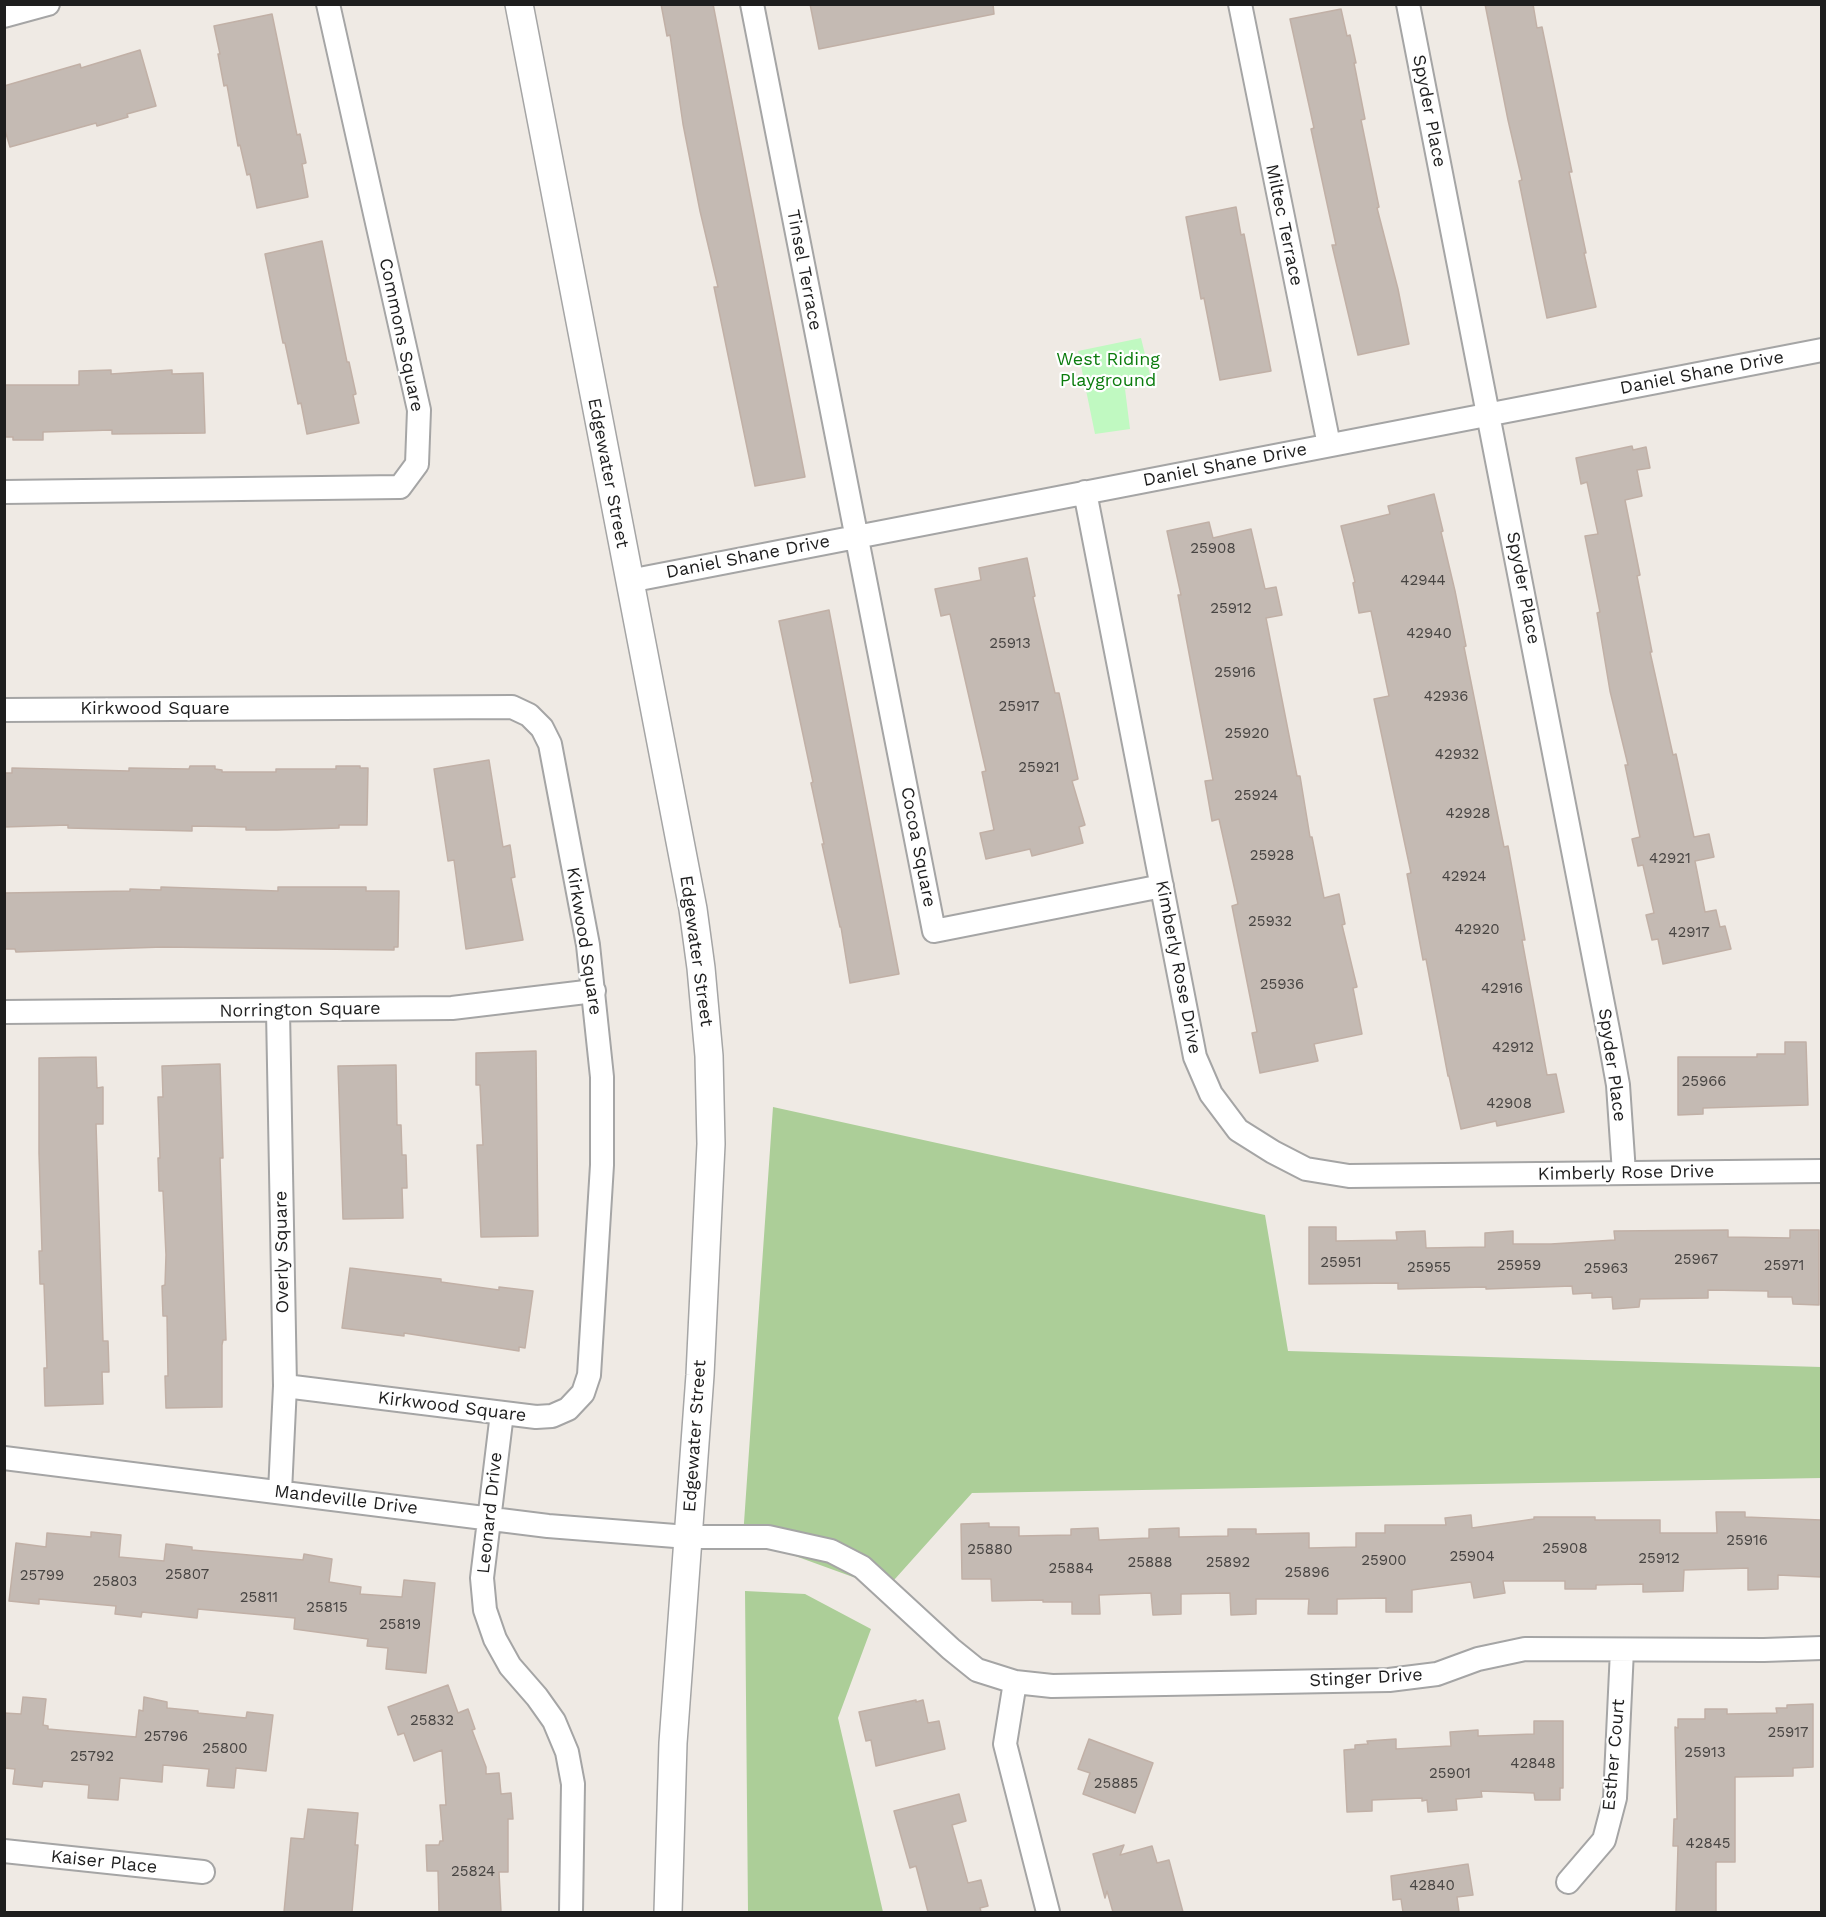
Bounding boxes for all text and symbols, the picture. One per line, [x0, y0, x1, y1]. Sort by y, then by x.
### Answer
street label: Spyder Place [1408, 53, 1450, 169]
street label: Miltec Terrace [1261, 162, 1307, 288]
street label: Tinsel Terrace [782, 208, 826, 332]
street label: Commons Square [374, 256, 428, 414]
street label: Daniel Shane Drive [1618, 347, 1786, 399]
park label: West Riding Playground [1056, 349, 1160, 392]
street label: Edgewater Street [583, 396, 633, 550]
street label: Daniel Shane Drive [1141, 439, 1309, 491]
street label: Spyder Place [1502, 530, 1544, 646]
street label: Daniel Shane Drive [664, 531, 832, 583]
house number: 25908 [1190, 540, 1236, 558]
house number: 42944 [1400, 572, 1446, 590]
house number: 25912 [1210, 600, 1252, 618]
house number: 42940 [1406, 625, 1452, 643]
house number: 25913 [989, 635, 1031, 653]
house number: 25916 [1214, 664, 1256, 682]
house number: 42936 [1424, 688, 1468, 706]
street label: Kirkwood Square [80, 698, 230, 720]
house number: 25917 [999, 698, 1039, 716]
house number: 25920 [1225, 725, 1269, 743]
house number: 42932 [1435, 746, 1479, 764]
house number: 25921 [1018, 759, 1060, 777]
street label: Cocoa Square [896, 785, 940, 909]
house number: 25924 [1234, 787, 1278, 805]
house number: 42928 [1445, 805, 1491, 823]
house number: 25928 [1250, 847, 1294, 865]
house number: 42921 [1649, 850, 1691, 868]
street label: Kirkwood Square [562, 865, 606, 1017]
house number: 42924 [1442, 868, 1486, 886]
street label: Edgewater Street [675, 874, 717, 1028]
street label: Kimberly Rose Drive [1151, 878, 1205, 1056]
house number: 25932 [1248, 913, 1292, 931]
house number: 42920 [1454, 921, 1500, 939]
house number: 42917 [1668, 924, 1710, 942]
house number: 25936 [1260, 976, 1304, 994]
house number: 42916 [1481, 980, 1523, 998]
street label: Norrington Square [219, 998, 381, 1022]
street label: Spyder Place [1593, 1007, 1631, 1123]
house number: 42912 [1492, 1039, 1534, 1057]
house number: 25966 [1682, 1073, 1726, 1091]
house number: 42908 [1486, 1095, 1532, 1113]
street label: Kimberly Rose Drive [1538, 1161, 1714, 1185]
street label: Overly Square [270, 1191, 294, 1313]
house number: 25967 [1674, 1251, 1718, 1269]
house number: 25951 [1320, 1254, 1362, 1272]
house number: 25959 [1497, 1257, 1541, 1275]
house number: 25971 [1764, 1257, 1804, 1275]
house number: 25955 [1407, 1259, 1451, 1277]
house number: 25963 [1584, 1260, 1628, 1278]
street label: Edgewater Street [679, 1359, 711, 1513]
street label: Kirkwood Square [376, 1387, 528, 1427]
street label: Leonard Drive [473, 1451, 507, 1575]
street label: Mandeville Drive [273, 1480, 419, 1520]
house number: 25916 [1726, 1532, 1768, 1550]
house number: 25908 [1542, 1540, 1588, 1558]
house number: 25880 [967, 1541, 1013, 1559]
house number: 25904 [1449, 1548, 1495, 1566]
house number: 25912 [1638, 1550, 1680, 1568]
house number: 25900 [1361, 1552, 1407, 1570]
house number: 25888 [1127, 1554, 1173, 1572]
house number: 25892 [1206, 1554, 1250, 1572]
house number: 25884 [1048, 1560, 1094, 1578]
house number: 25896 [1284, 1564, 1330, 1582]
house number: 25807 [165, 1566, 209, 1584]
house number: 25799 [20, 1567, 64, 1585]
house number: 25803 [93, 1573, 137, 1591]
house number: 25811 [240, 1589, 278, 1607]
house number: 25815 [306, 1599, 348, 1617]
house number: 25819 [379, 1616, 421, 1634]
street label: Stinger Drive [1309, 1664, 1423, 1692]
street label: Esther Court [1598, 1698, 1630, 1812]
house number: 25832 [410, 1712, 454, 1730]
house number: 25917 [1768, 1724, 1808, 1742]
house number: 25796 [144, 1728, 188, 1746]
house number: 25800 [202, 1740, 248, 1758]
house number: 25913 [1684, 1744, 1726, 1762]
house number: 25792 [70, 1748, 114, 1766]
house number: 42848 [1510, 1755, 1556, 1773]
house number: 25901 [1429, 1765, 1471, 1783]
house number: 25885 [1094, 1775, 1138, 1793]
house number: 42845 [1685, 1835, 1731, 1853]
street label: Kaiser Place [50, 1846, 158, 1878]
house number: 25824 [451, 1863, 495, 1881]
house number: 42840 [1409, 1877, 1455, 1895]

